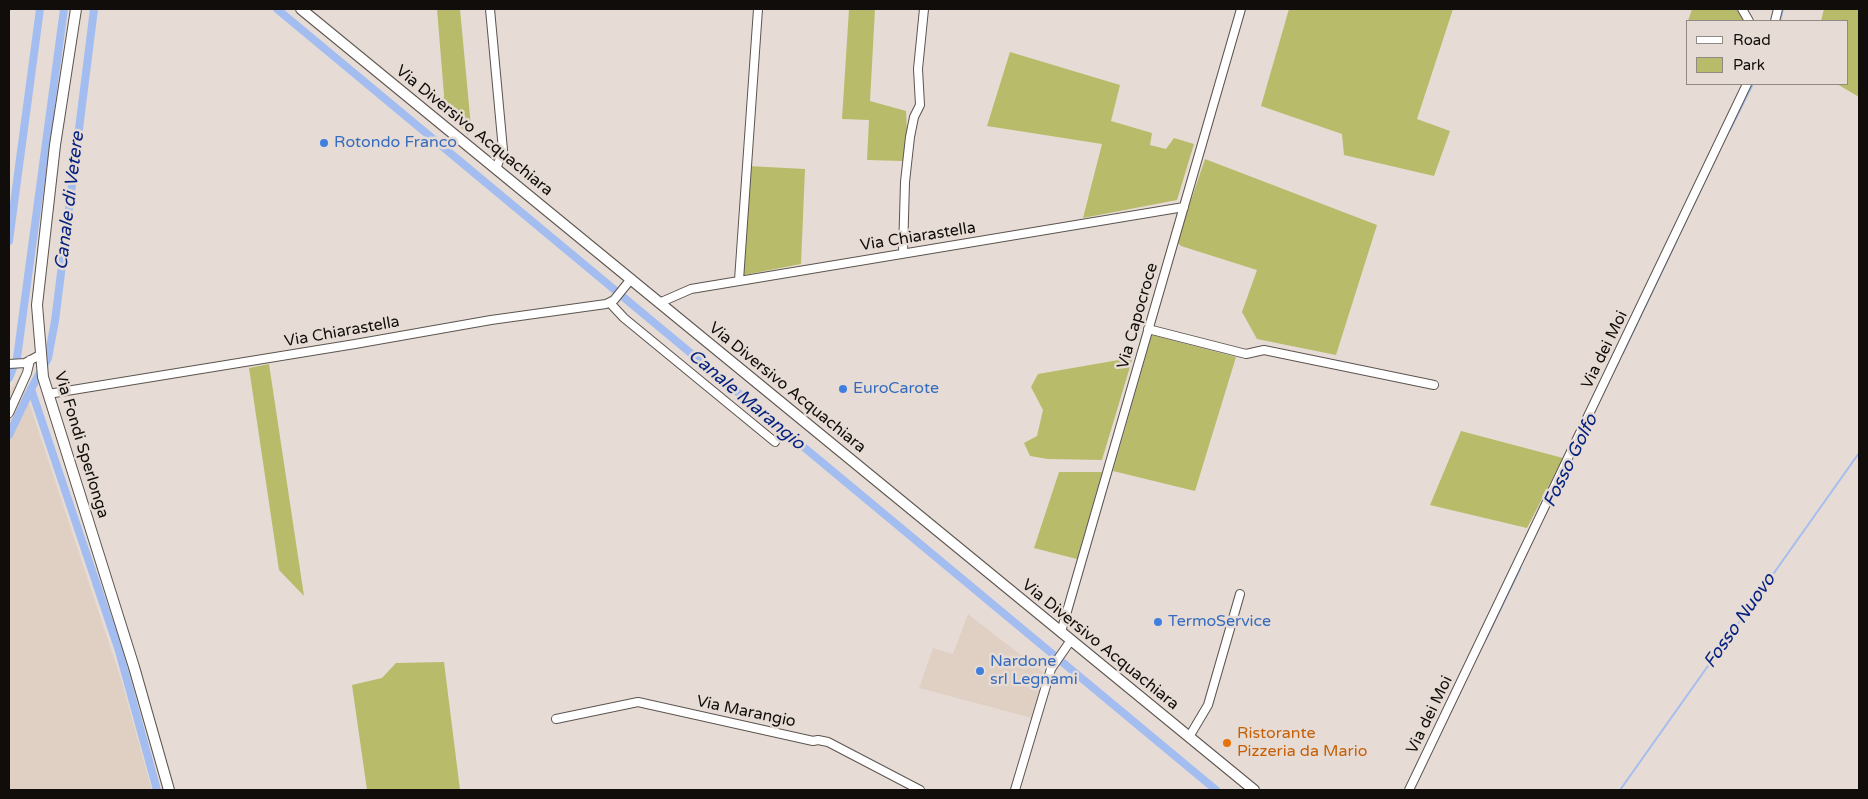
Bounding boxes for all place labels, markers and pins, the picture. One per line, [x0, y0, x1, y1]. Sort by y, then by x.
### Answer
place label: Rotondo Franco [334, 133, 457, 153]
marker: Rotondo Franco [318, 137, 330, 149]
place label: EuroCarote [853, 379, 939, 399]
marker: EuroCarote [837, 383, 849, 395]
place label: TermoService [1168, 612, 1271, 632]
marker: TermoService [1152, 616, 1164, 628]
place label: Nardone srl Legnami [990, 652, 1078, 690]
marker: Nardone srl Legnami [974, 665, 986, 677]
place label: Ristorante Pizzeria da Mario [1237, 724, 1367, 762]
marker: Ristorante Pizzeria da Mario [1221, 737, 1233, 749]

